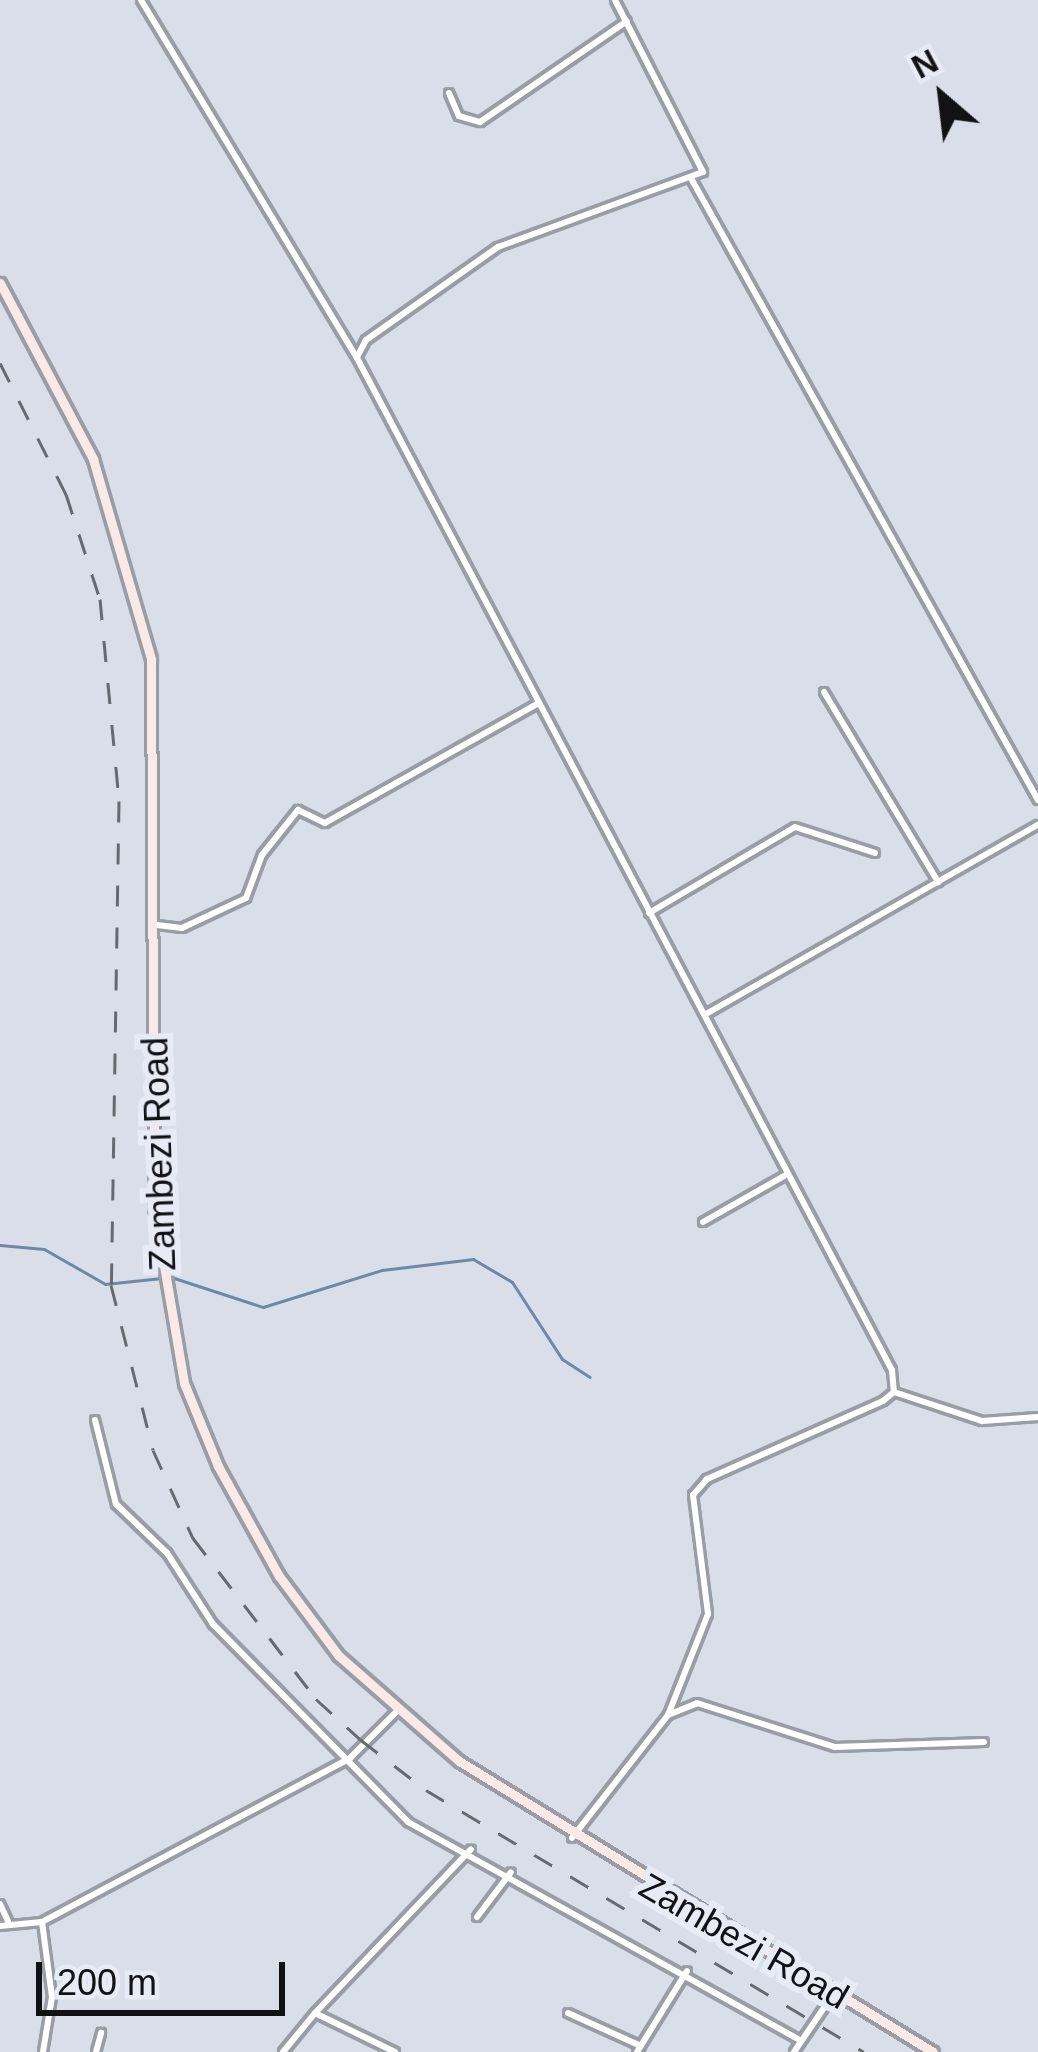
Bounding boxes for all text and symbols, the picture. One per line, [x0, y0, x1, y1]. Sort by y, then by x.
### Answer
north arrow [882, 36, 1002, 156]
text: N [906, 42, 944, 86]
street label: Zambezi Road [133, 1036, 185, 1272]
street label: Zambezi Road [632, 1864, 856, 2018]
scale bar [42, 1938, 291, 2012]
text: 200 m [57, 1962, 157, 2003]

